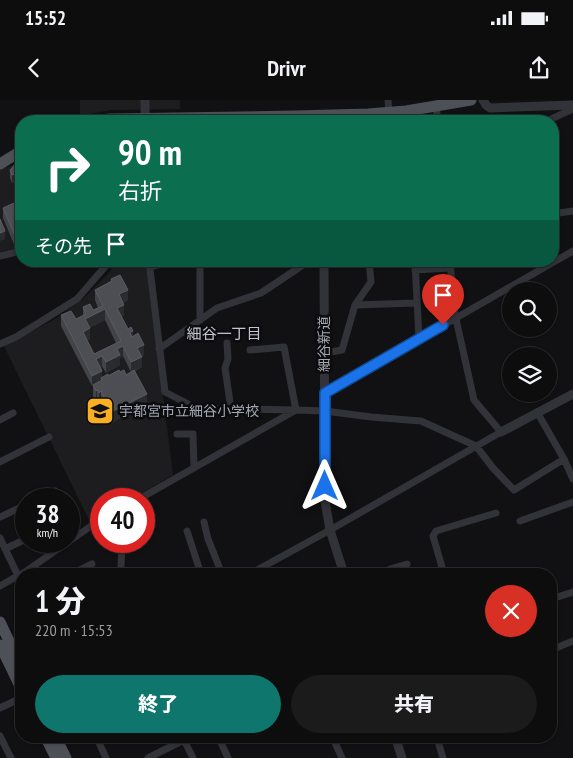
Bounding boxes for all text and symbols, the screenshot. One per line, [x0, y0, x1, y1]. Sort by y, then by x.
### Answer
text: 15:52 [25, 6, 66, 30]
icon: back [20, 54, 48, 82]
text: Drivr [267, 54, 306, 82]
icon: share [525, 54, 553, 82]
text: 90 m [118, 129, 182, 175]
icon: right [35, 135, 100, 200]
text: 右折 [118, 177, 162, 205]
icon: arrive [102, 230, 130, 258]
text: その先 [35, 234, 92, 258]
pin [422, 274, 464, 325]
icon: arrive [429, 281, 457, 309]
map controls [502, 282, 557, 402]
button: search [502, 282, 557, 337]
street label: 細谷新道 [315, 316, 333, 372]
district label: 細谷一丁目 [186, 324, 262, 343]
button: layers [502, 347, 557, 402]
school or university icon: 宇都宮市立細谷小学校 [85, 396, 115, 426]
place label: 宇都宮市立細谷小学校 [119, 402, 259, 420]
position arrow [298, 459, 350, 511]
speed limit sign: 40 [90, 488, 155, 553]
text: 38 [36, 498, 59, 530]
text: km/h [37, 525, 58, 540]
text: 1 分 [35, 581, 86, 620]
button: close [485, 585, 537, 637]
text: 220 m · 15:53 [35, 620, 113, 640]
button: 終了 [35, 675, 281, 733]
button: 共有 [291, 675, 537, 733]

